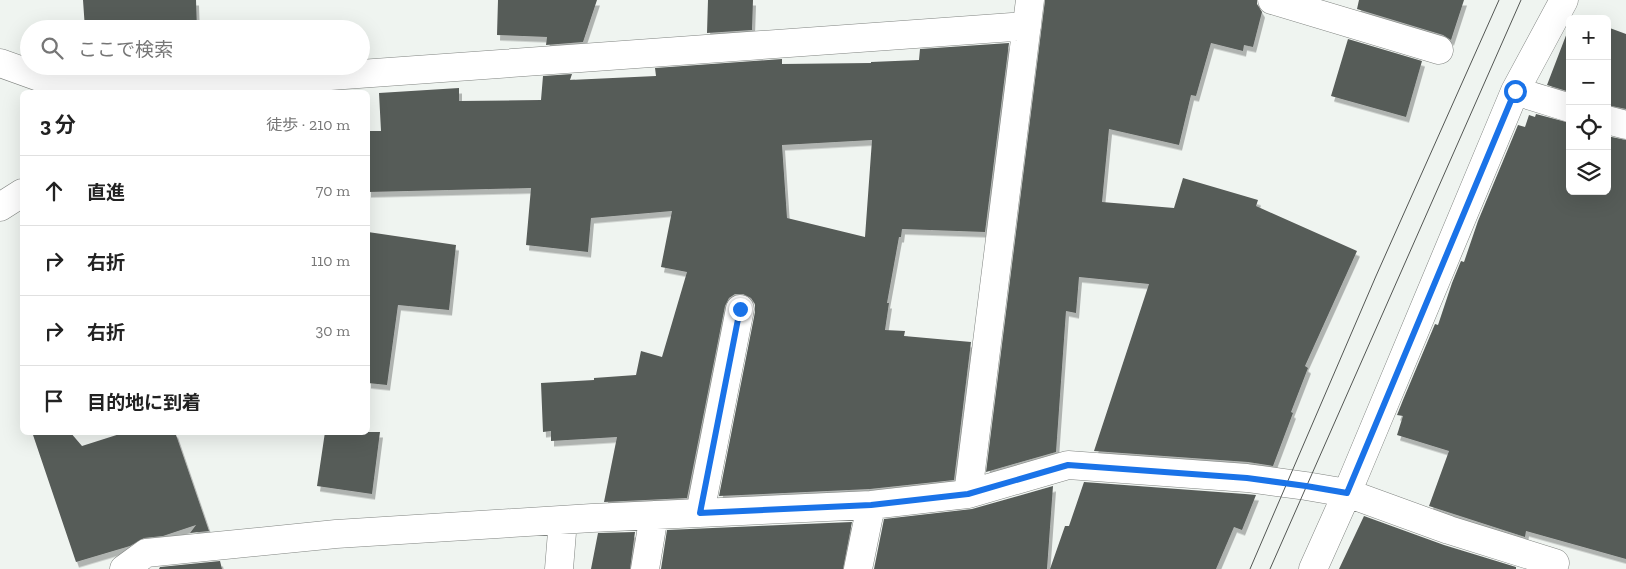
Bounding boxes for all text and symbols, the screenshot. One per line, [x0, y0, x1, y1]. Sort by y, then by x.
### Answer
map controls [1566, 15, 1611, 195]
button: + [1566, 15, 1611, 60]
search box [20, 20, 370, 75]
icon: search [38, 34, 66, 62]
text: ここで検索 [78, 38, 173, 61]
button: − [1566, 60, 1611, 105]
route start [1504, 80, 1527, 103]
button: locate [1566, 105, 1611, 150]
text: 3 分 [40, 112, 76, 137]
text: 徒歩 · 210 m [266, 115, 350, 134]
button: layers [1566, 150, 1611, 195]
icon: ahead [40, 177, 68, 205]
text: 直進 [87, 181, 125, 204]
text: 70 m [316, 181, 350, 200]
icon: right [40, 247, 68, 275]
text: 右折 [87, 251, 125, 274]
text: 110 m [311, 251, 350, 270]
route end [729, 298, 752, 321]
icon: right [40, 317, 68, 345]
text: 右折 [87, 321, 125, 344]
text: 30 m [316, 321, 350, 340]
icon: arrive [40, 387, 68, 415]
text: 目的地に到着 [87, 391, 201, 414]

